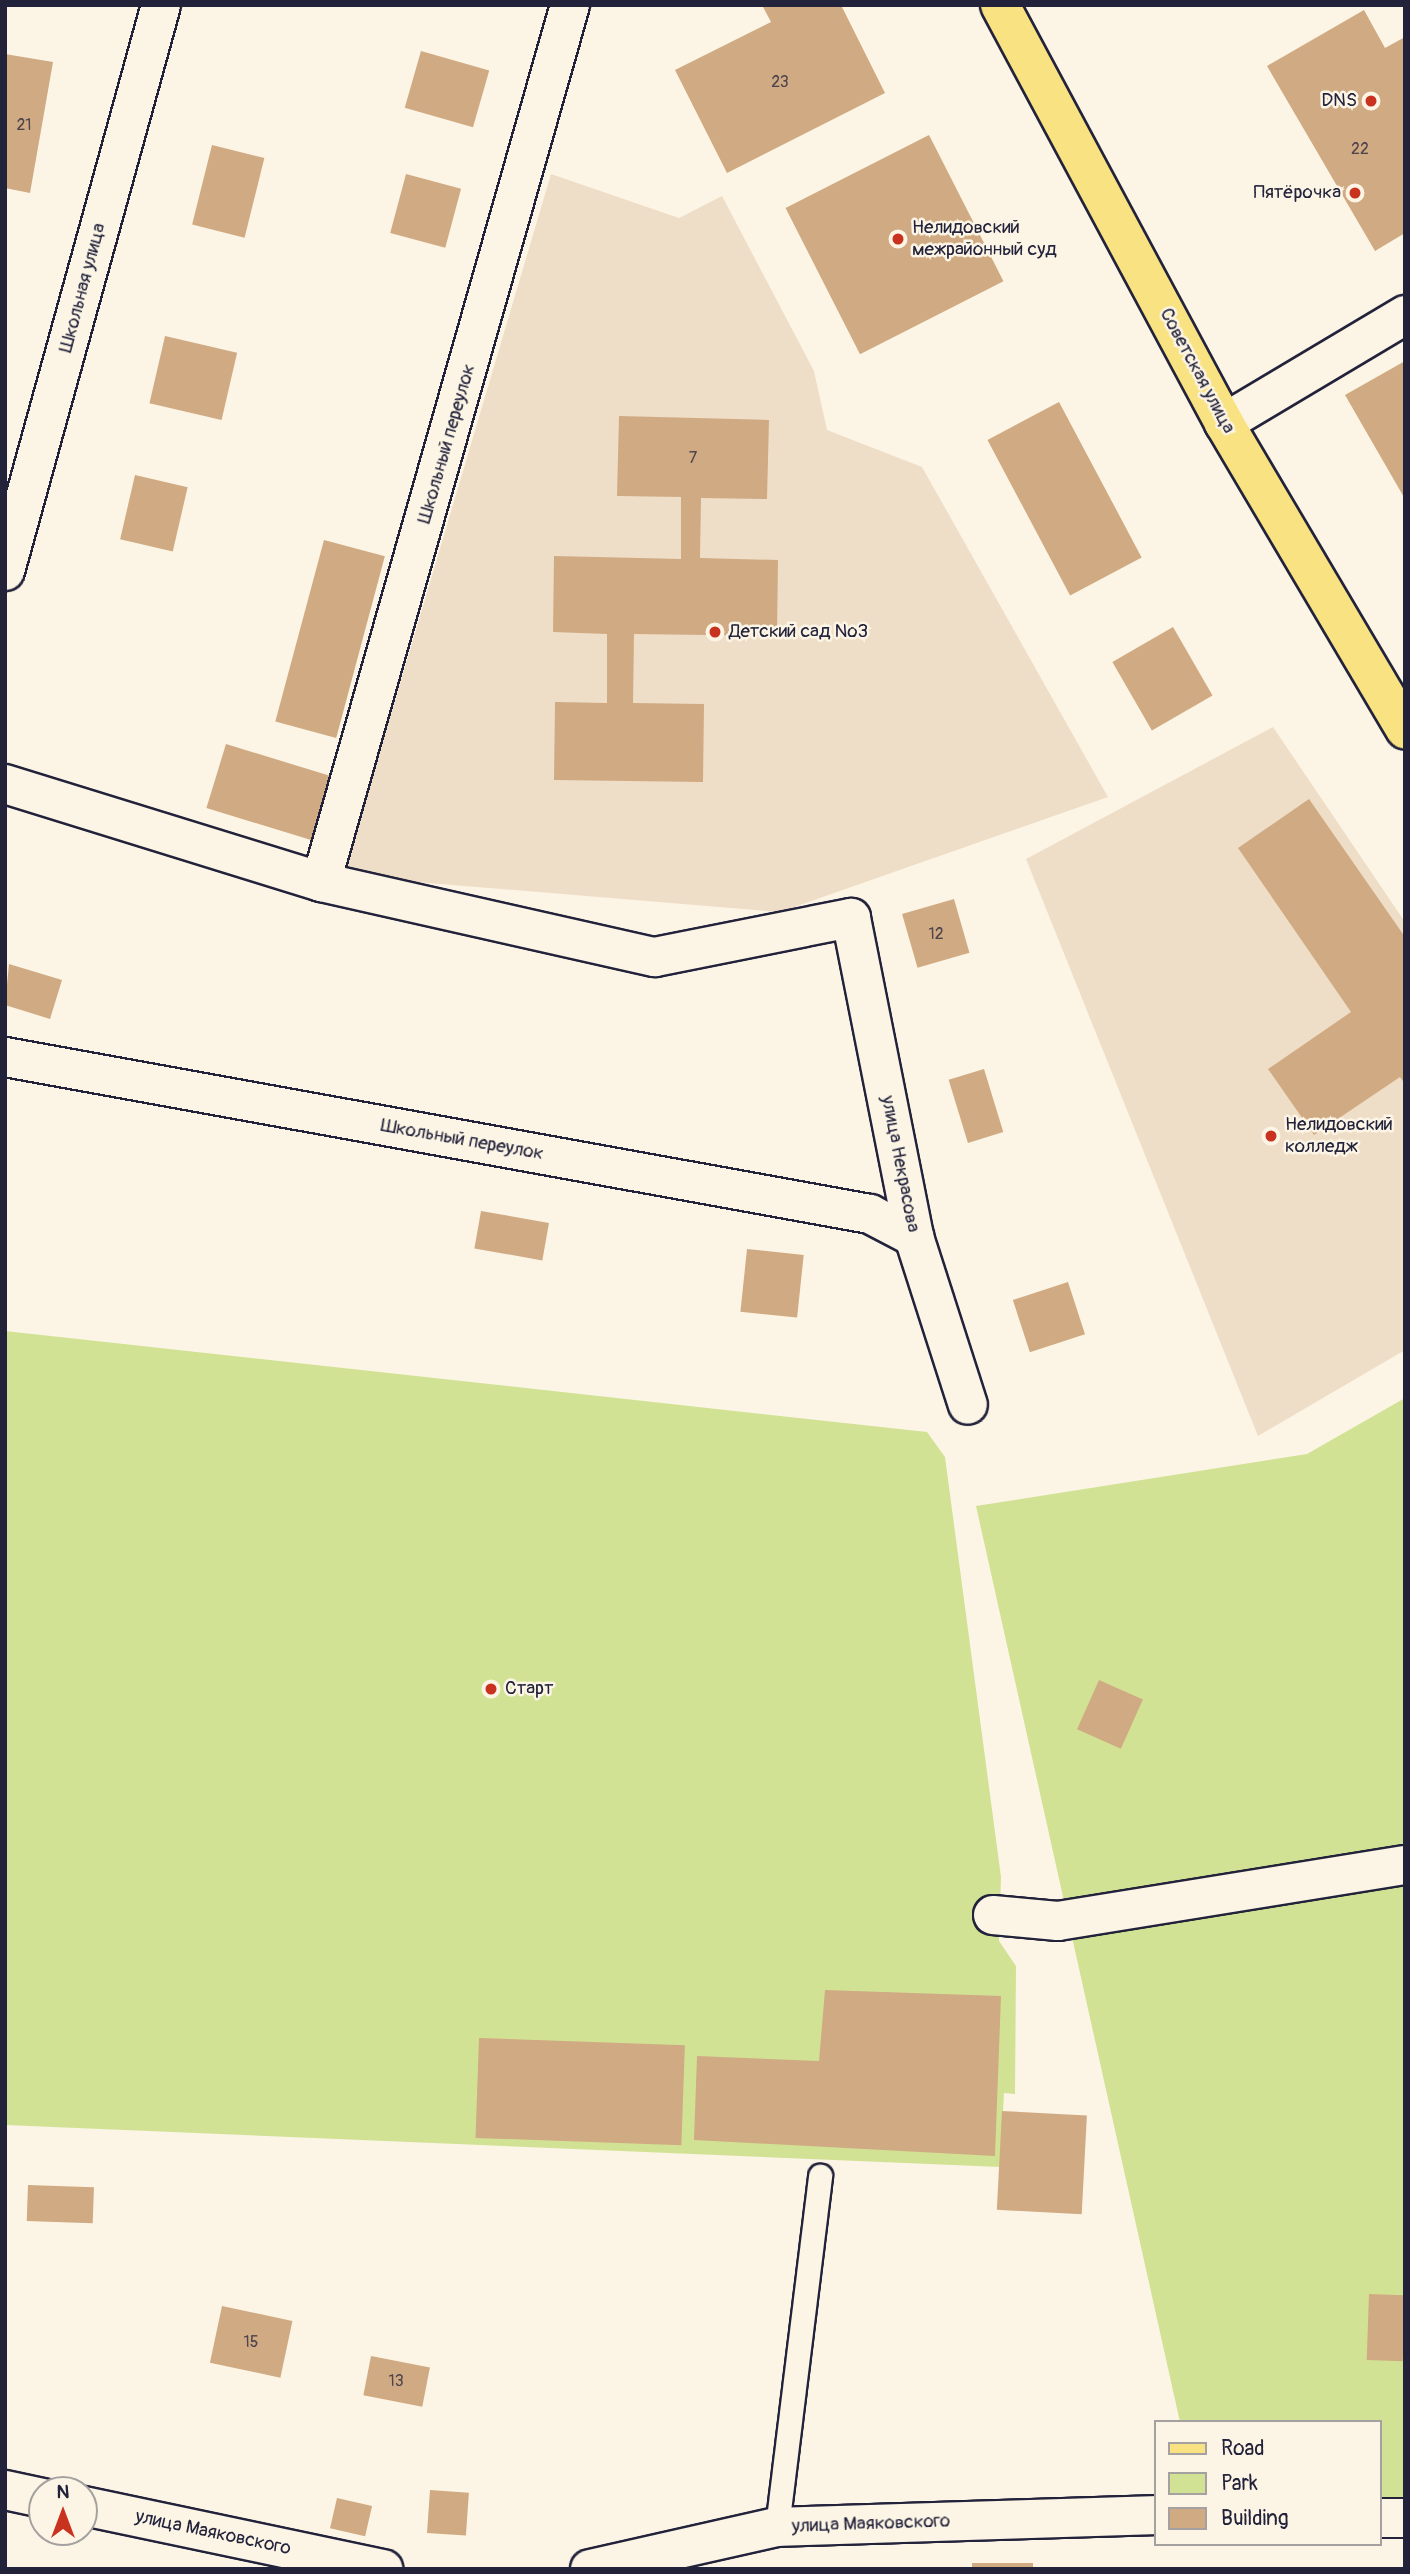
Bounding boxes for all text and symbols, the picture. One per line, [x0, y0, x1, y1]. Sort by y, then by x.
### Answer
house number: 23 [771, 72, 789, 92]
place label: DNS [1321, 90, 1357, 112]
marker: DNS [1363, 93, 1379, 109]
house number: 21 [16, 115, 32, 135]
house number: 22 [1351, 139, 1369, 159]
place label: Пятёрочка [1253, 182, 1341, 204]
marker: Пятёрочка [1347, 185, 1363, 201]
place label: Нелидовский межрайонный суд [912, 217, 1057, 261]
street label: Школьная улица [55, 221, 111, 355]
marker: Нелидовский межрайонный суд [890, 231, 906, 247]
street label: Советская улица [1154, 304, 1240, 438]
street label: Школьный переулок [413, 362, 481, 526]
house number: 7 [689, 448, 697, 468]
place label: Детский сад №3 [729, 621, 868, 643]
marker: Детский сад №3 [707, 624, 723, 640]
house number: 12 [928, 924, 944, 944]
street label: улица Некрасова [876, 1094, 924, 1234]
street label: Школьный переулок [379, 1114, 545, 1166]
place label: Нелидовский колледж [1285, 1114, 1393, 1158]
marker: Нелидовский колледж [1263, 1128, 1279, 1144]
place label: Старт [505, 1678, 554, 1700]
marker: Старт [483, 1681, 499, 1697]
house number: 15 [244, 2332, 258, 2352]
house number: 13 [388, 2371, 404, 2391]
legend [1154, 2420, 1382, 2546]
text: Road [1221, 2435, 1265, 2462]
text: Park [1221, 2470, 1258, 2497]
north arrow [28, 2476, 98, 2546]
text: N [57, 2480, 69, 2504]
street label: улица Маяковского [133, 2505, 293, 2561]
text: Building [1221, 2505, 1288, 2532]
street label: улица Маяковского [791, 2510, 951, 2538]

